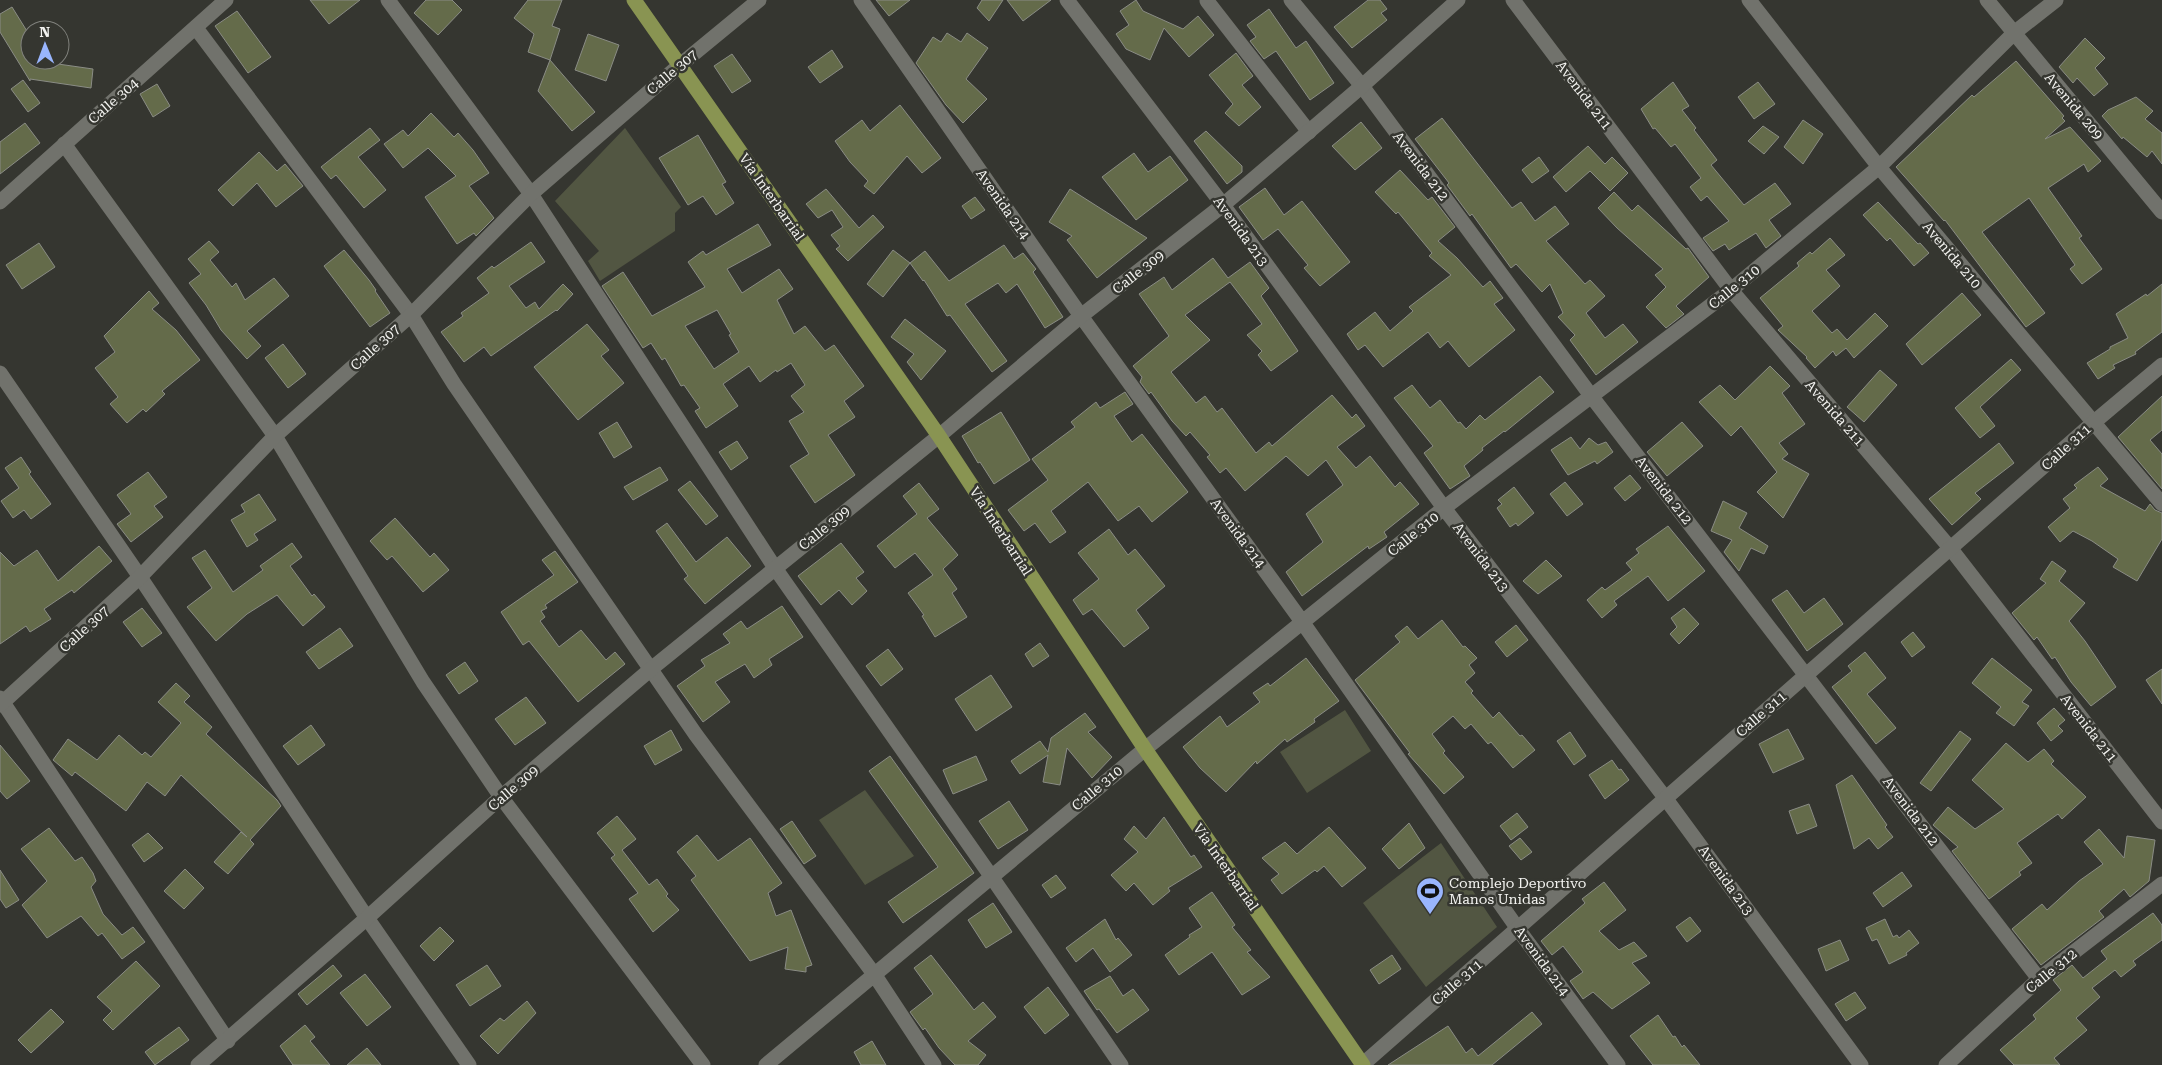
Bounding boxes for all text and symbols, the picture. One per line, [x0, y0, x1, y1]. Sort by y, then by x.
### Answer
north arrow [20, 20, 70, 70]
text: N [39, 24, 51, 40]
street label: Calle 307 [643, 46, 701, 98]
street label: Avenida 211 [1553, 57, 1615, 133]
street label: Avenida 209 [2042, 69, 2107, 143]
street label: Calle 304 [85, 75, 141, 127]
street label: Avenida 212 [1390, 128, 1452, 204]
street label: Vía Interbarrial [736, 150, 808, 244]
street label: Avenida 214 [973, 166, 1033, 242]
street label: Avenida 213 [1210, 193, 1272, 269]
street label: Avenida 210 [1920, 218, 1985, 292]
street label: Calle 309 [1109, 247, 1167, 297]
street label: Calle 310 [1705, 261, 1763, 312]
street label: Calle 307 [347, 321, 403, 373]
street label: Avenida 211 [1802, 377, 1868, 449]
street label: Calle 311 [2038, 421, 2094, 473]
street label: Avenida 212 [1632, 453, 1696, 527]
street label: Vía Interbarrial [966, 484, 1036, 579]
street label: Avenida 214 [1207, 495, 1269, 571]
street label: Calle 309 [795, 502, 853, 553]
street label: Calle 310 [1384, 508, 1442, 559]
street label: Avenida 213 [1450, 519, 1512, 595]
street label: Calle 307 [56, 603, 112, 655]
street label: Calle 311 [1733, 688, 1789, 740]
street label: Avenida 211 [2057, 691, 2121, 765]
street label: Calle 309 [485, 762, 541, 814]
street label: Calle 310 [1068, 762, 1126, 814]
street label: Avenida 212 [1880, 773, 1942, 849]
street label: Vía Interbarrial [1190, 820, 1262, 914]
street label: Avenida 213 [1695, 842, 1757, 918]
place label: Complejo Deportivo Manos Unidas [1449, 875, 1586, 907]
sports icon: Complejo Deportivo Manos Unidas [1415, 876, 1445, 915]
street label: Avenida 214 [1511, 923, 1573, 999]
street label: Calle 312 [2022, 945, 2080, 996]
street label: Calle 311 [1429, 956, 1485, 1008]

